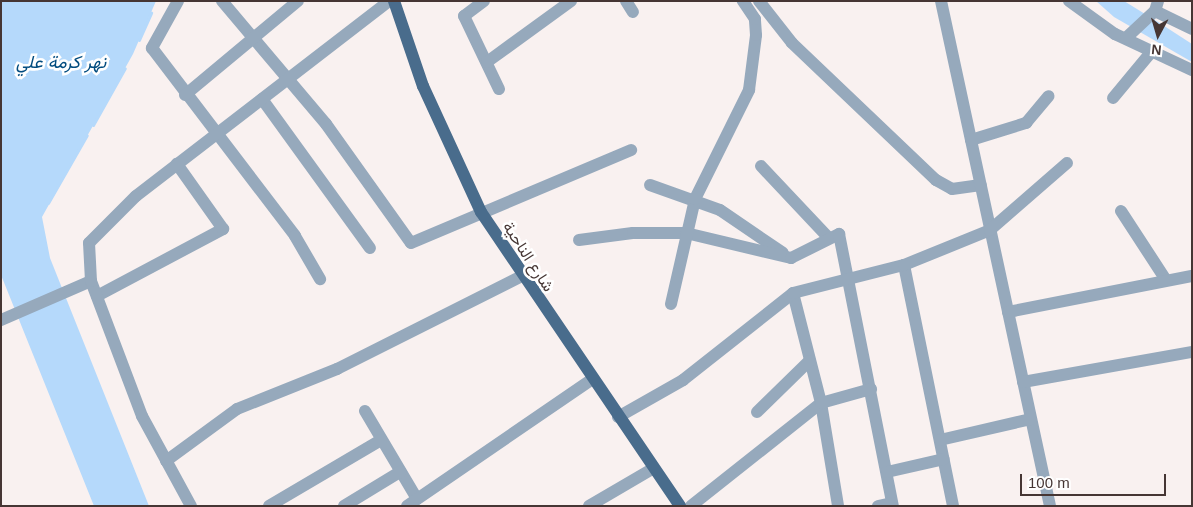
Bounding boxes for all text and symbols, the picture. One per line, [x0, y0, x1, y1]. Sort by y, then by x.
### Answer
north arrow [1133, 10, 1183, 60]
text: N [1151, 41, 1162, 58]
water label: نهر كرمة علي [16, 51, 106, 73]
street label: شارع الناحية [498, 218, 558, 296]
scale bar [1023, 464, 1169, 496]
text: 100 m [1028, 474, 1070, 491]

